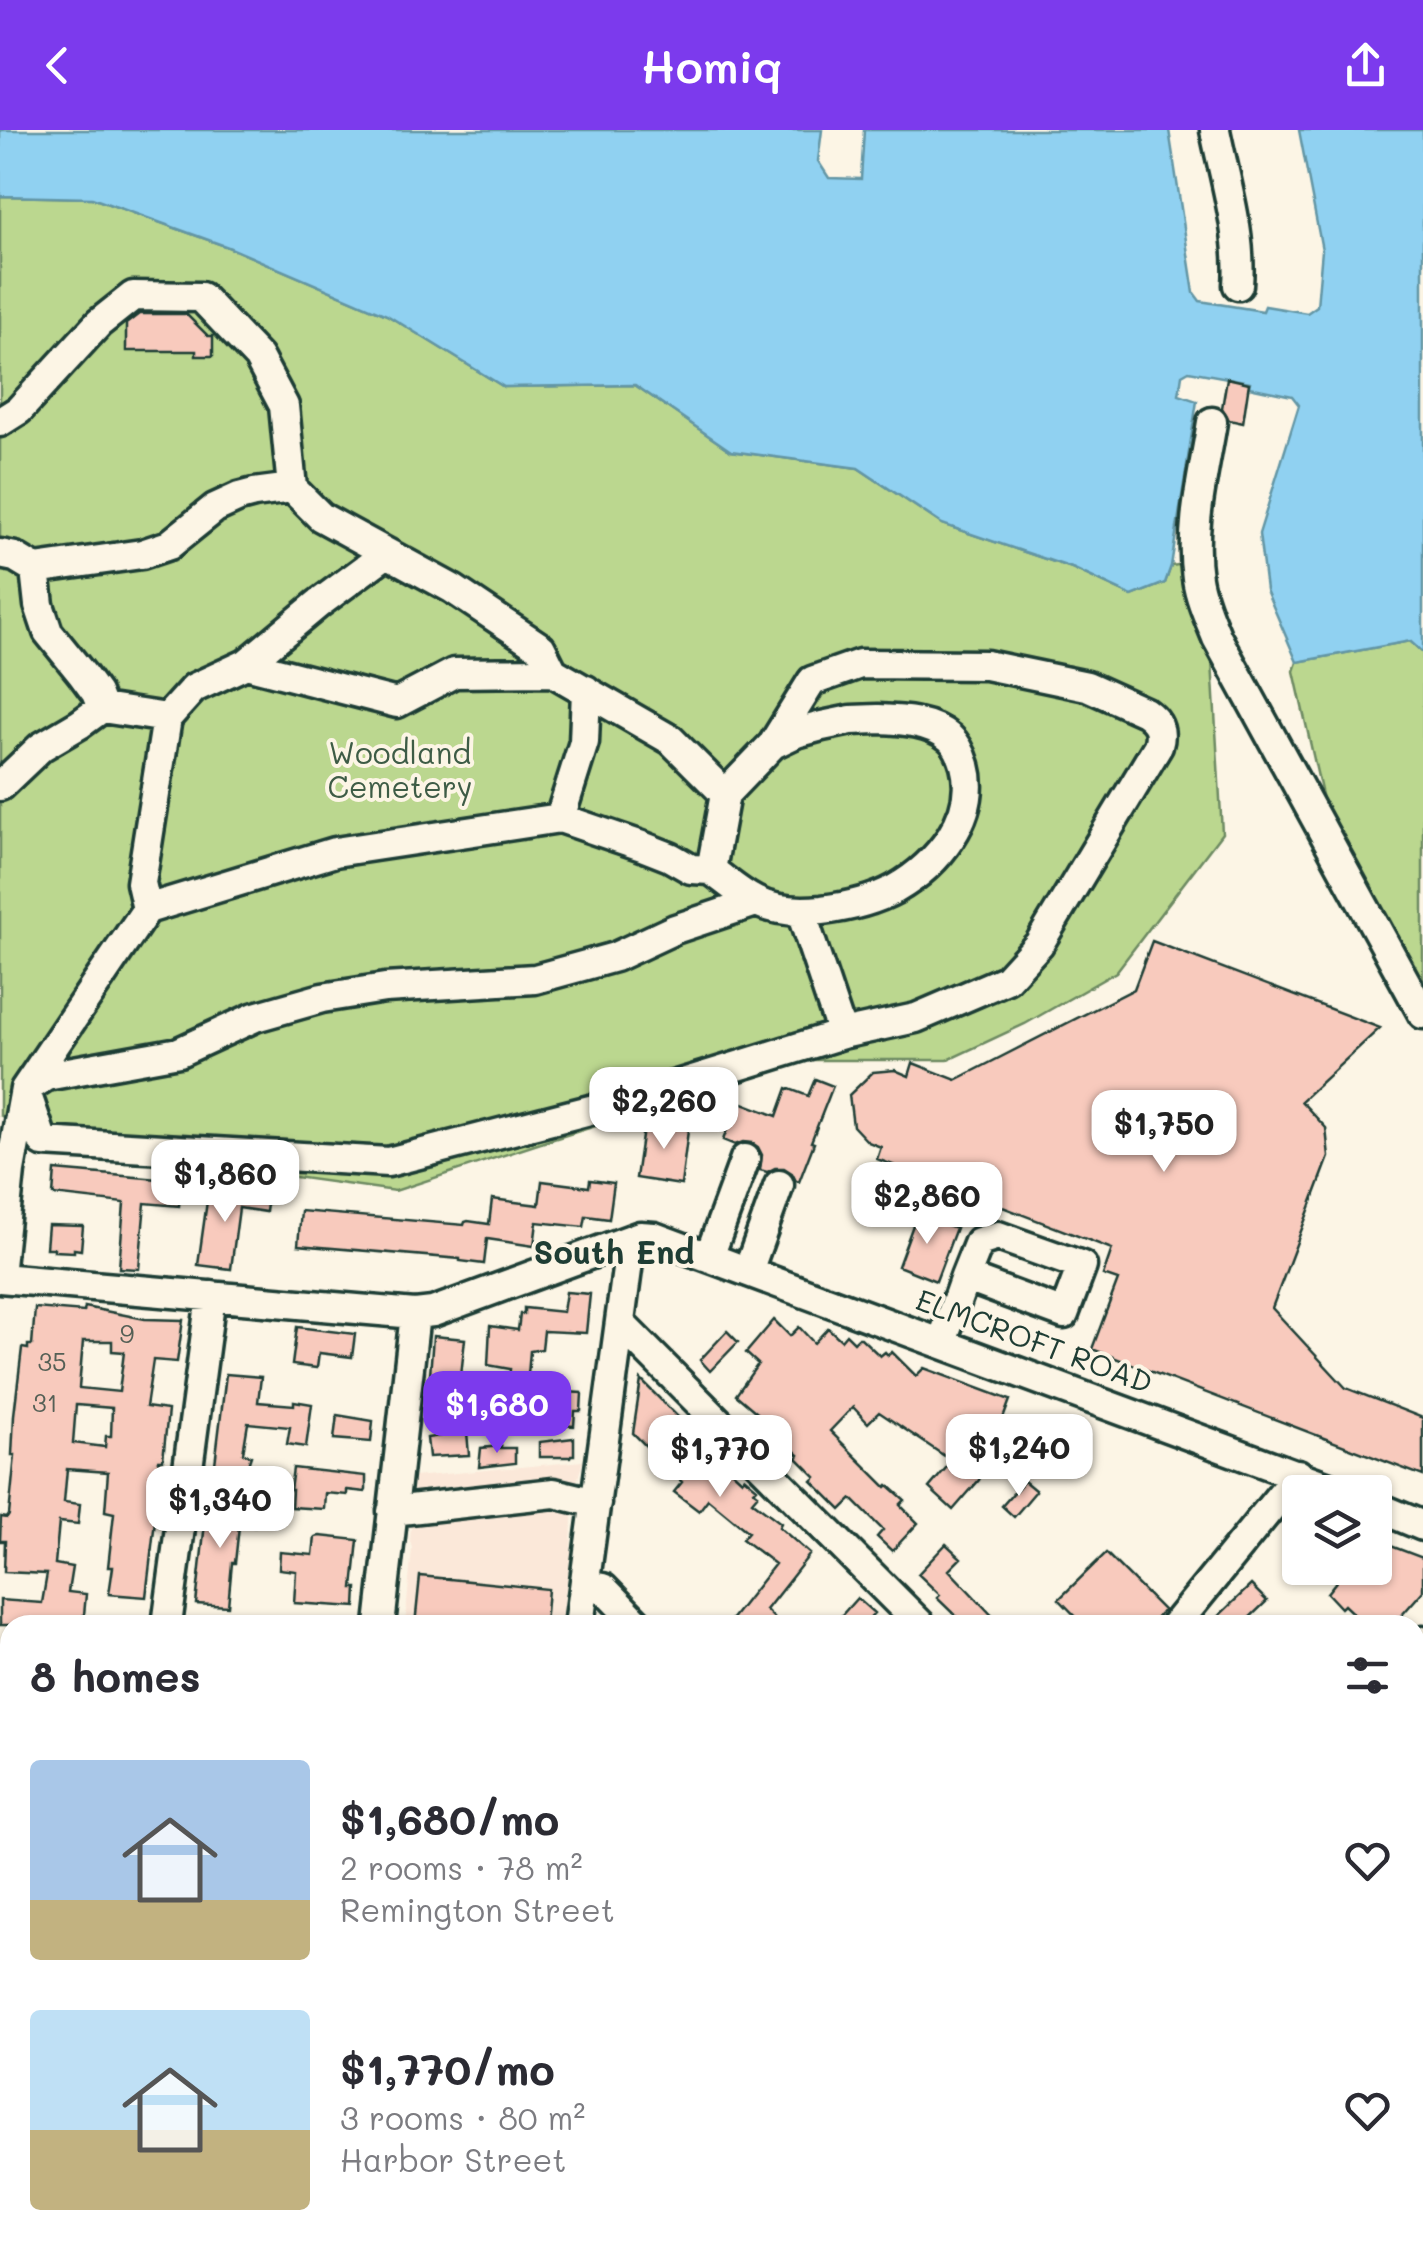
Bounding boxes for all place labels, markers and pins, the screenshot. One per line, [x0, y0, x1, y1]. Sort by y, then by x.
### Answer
pin: $2,260 [583, 1067, 745, 1152]
pin: $1,750 [1083, 1090, 1245, 1175]
pin: $1,860 [144, 1140, 306, 1225]
pin: $2,860 [846, 1162, 1008, 1247]
pin: $1,680 [416, 1371, 578, 1456]
pin: $1,240 [938, 1414, 1100, 1499]
pin: $1,770 [639, 1415, 801, 1500]
pin: $1,340 [139, 1466, 301, 1551]

